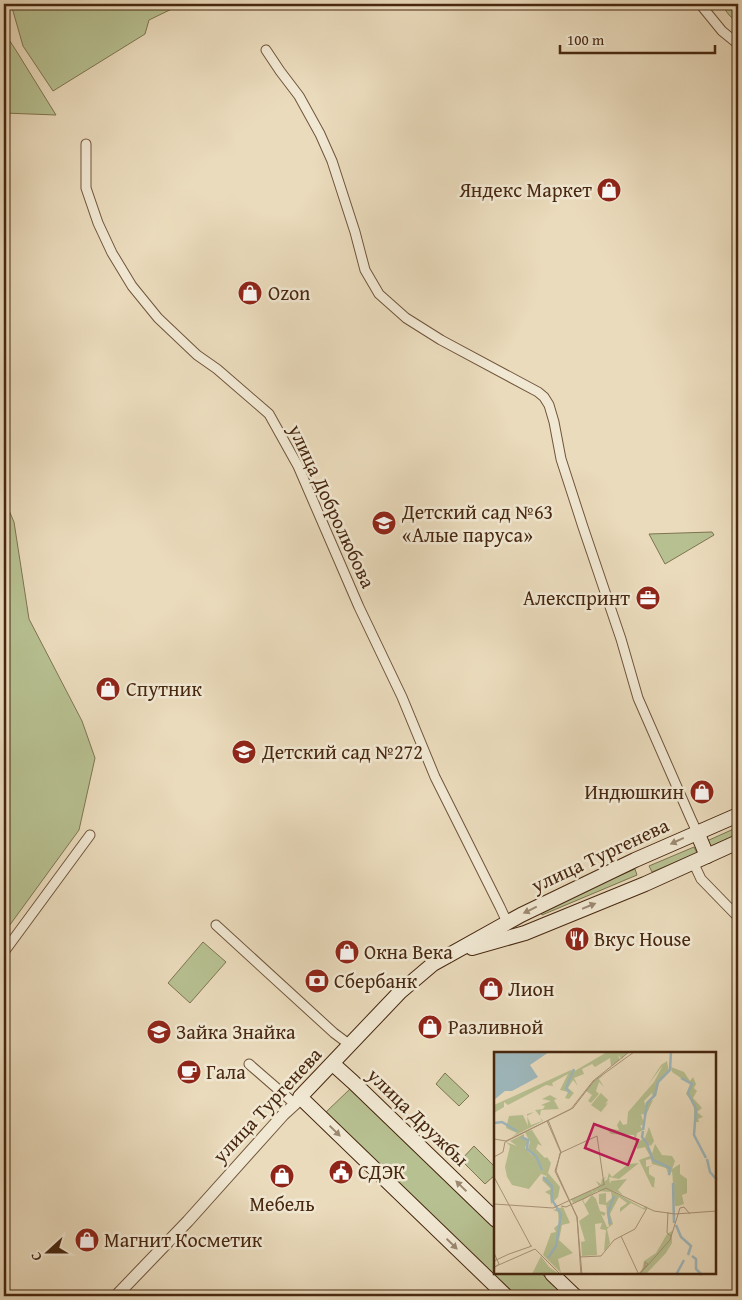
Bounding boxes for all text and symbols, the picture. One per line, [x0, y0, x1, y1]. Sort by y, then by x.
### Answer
scale bar [560, 22, 714, 54]
text: 100 m [567, 29, 605, 50]
place label: Яндекс Маркет [458, 175, 592, 204]
shop icon: Яндекс Маркет [596, 177, 622, 203]
place label: Ozon [268, 278, 310, 307]
shop icon: Ozon [237, 280, 263, 306]
street label: улица Добролюбова [281, 418, 383, 593]
place label: Детский сад №63 «Алые паруса» [401, 497, 553, 549]
school or university icon: Детский сад №63 «Алые паруса» [371, 510, 397, 536]
place label: Алекспринт [523, 583, 630, 612]
office icon: Алекспринт [635, 585, 661, 611]
place label: Спутник [126, 674, 202, 703]
shop icon: Спутник [95, 676, 121, 702]
place label: Детский сад №272 [261, 737, 423, 766]
school or university icon: Детский сад №272 [231, 739, 257, 765]
place label: Индюшкин [584, 777, 684, 806]
shop icon: Индюшкин [689, 779, 715, 805]
street label: улица Тургенева [525, 810, 674, 900]
one-way arrow [670, 838, 684, 846]
one-way arrow [582, 902, 596, 910]
one-way arrow [523, 906, 537, 914]
place label: Вкус House [594, 924, 691, 953]
restaurant icon: Вкус House [564, 926, 590, 952]
place label: Окна Века [364, 937, 453, 966]
shop icon: Окна Века [334, 939, 360, 965]
place label: Сбербанк [334, 966, 418, 995]
bank icon: Сбербанк [304, 968, 330, 994]
place label: Лион [508, 974, 555, 1003]
shop icon: Лион [478, 976, 504, 1002]
place label: Разливной [448, 1012, 543, 1041]
shop icon: Разливной [417, 1014, 443, 1040]
place label: Зайка Знайка [176, 1017, 296, 1046]
school or university icon: Зайка Знайка [146, 1019, 172, 1045]
street label: улица Тургенева [205, 1040, 328, 1170]
inset map [494, 1052, 717, 1275]
place label: Гала [206, 1057, 246, 1086]
cafe icon: Гала [176, 1059, 202, 1085]
street label: улица Дружбы [360, 1060, 476, 1173]
one-way arrow [328, 1125, 340, 1137]
place label: СДЭК [358, 1157, 406, 1186]
public building icon: СДЭК [328, 1159, 354, 1185]
shop icon: Мебель [269, 1163, 295, 1189]
one-way arrow [455, 1180, 467, 1192]
place label: Мебель [249, 1189, 315, 1218]
place label: Магнит Косметик [104, 1225, 263, 1254]
shop icon: Магнит Косметик [74, 1227, 100, 1253]
north arrow [22, 1228, 72, 1278]
one-way arrow [446, 1238, 458, 1250]
text: С [25, 1249, 47, 1264]

